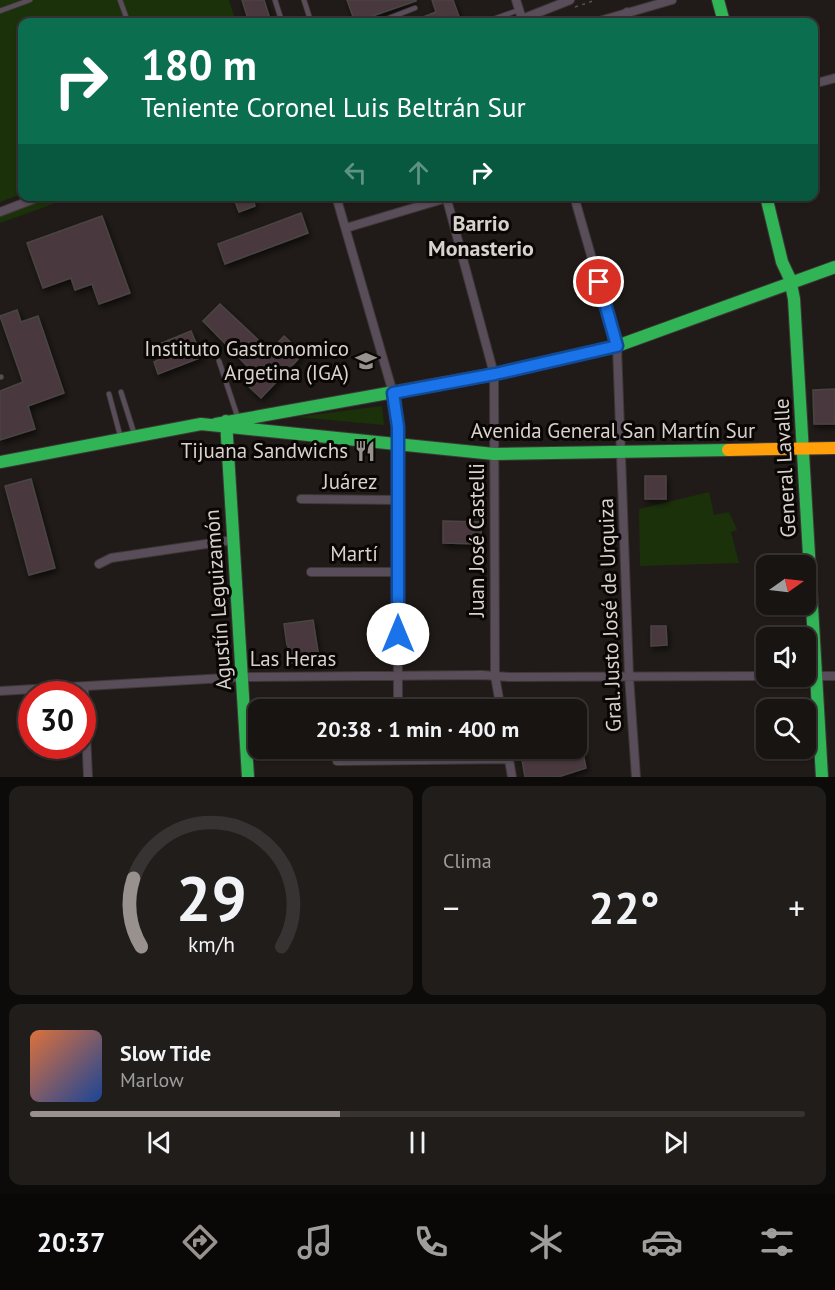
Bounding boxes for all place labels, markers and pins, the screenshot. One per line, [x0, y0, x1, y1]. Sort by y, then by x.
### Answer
pin [573, 256, 624, 307]
place label: Instituto Gastronomico Argetina (IGA) [144, 335, 349, 386]
school or university icon: Instituto Gastronomico Argetina (IGA) [354, 349, 378, 373]
place label: Tijuana Sandwichs [181, 437, 348, 464]
restaurant icon: Tijuana Sandwichs [353, 439, 377, 463]

